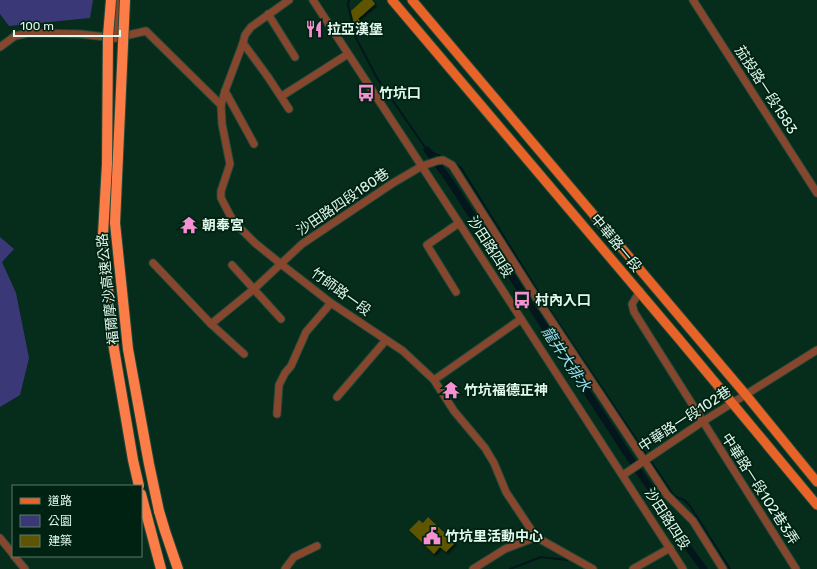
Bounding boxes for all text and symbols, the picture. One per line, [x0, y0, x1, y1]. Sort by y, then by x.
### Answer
scale bar [14, 12, 120, 38]
text: 100 m [20, 19, 54, 33]
restaurant icon: 拉亞漢堡 [304, 19, 324, 39]
place label: 拉亞漢堡 [327, 21, 383, 38]
street label: 茄投路一段1583 [731, 43, 801, 137]
bus stop icon: 竹坑口 [356, 83, 376, 103]
place label: 竹坑口 [379, 85, 421, 102]
street label: 沙田路四段180巷 [294, 165, 392, 239]
street label: 中華路一段 [587, 211, 645, 275]
street label: 沙田路四段 [464, 213, 516, 281]
temple icon: 朝奉宮 [179, 215, 199, 235]
place label: 朝奉宮 [202, 217, 244, 234]
street label: 福爾摩沙高速公路 [94, 232, 122, 346]
street label: 竹師路一段 [308, 265, 374, 319]
bus stop icon: 村內入口 [512, 290, 532, 310]
place label: 村內入口 [535, 292, 591, 309]
water label: 龍井大排水 [538, 323, 595, 396]
temple icon: 竹坑福德正神 [441, 380, 461, 400]
place label: 竹坑福德正神 [464, 382, 548, 399]
street label: 中華路一段102巷 [635, 383, 735, 455]
street label: 中華路一段102巷3弄 [718, 430, 802, 548]
legend [12, 485, 142, 557]
street label: 沙田路四段 [641, 485, 693, 553]
text: 道路 [48, 494, 72, 508]
text: 公園 [48, 514, 72, 528]
public building icon: 竹坑里活動中心 [422, 526, 442, 546]
place label: 竹坑里活動中心 [445, 528, 543, 545]
text: 建築 [48, 534, 72, 548]

